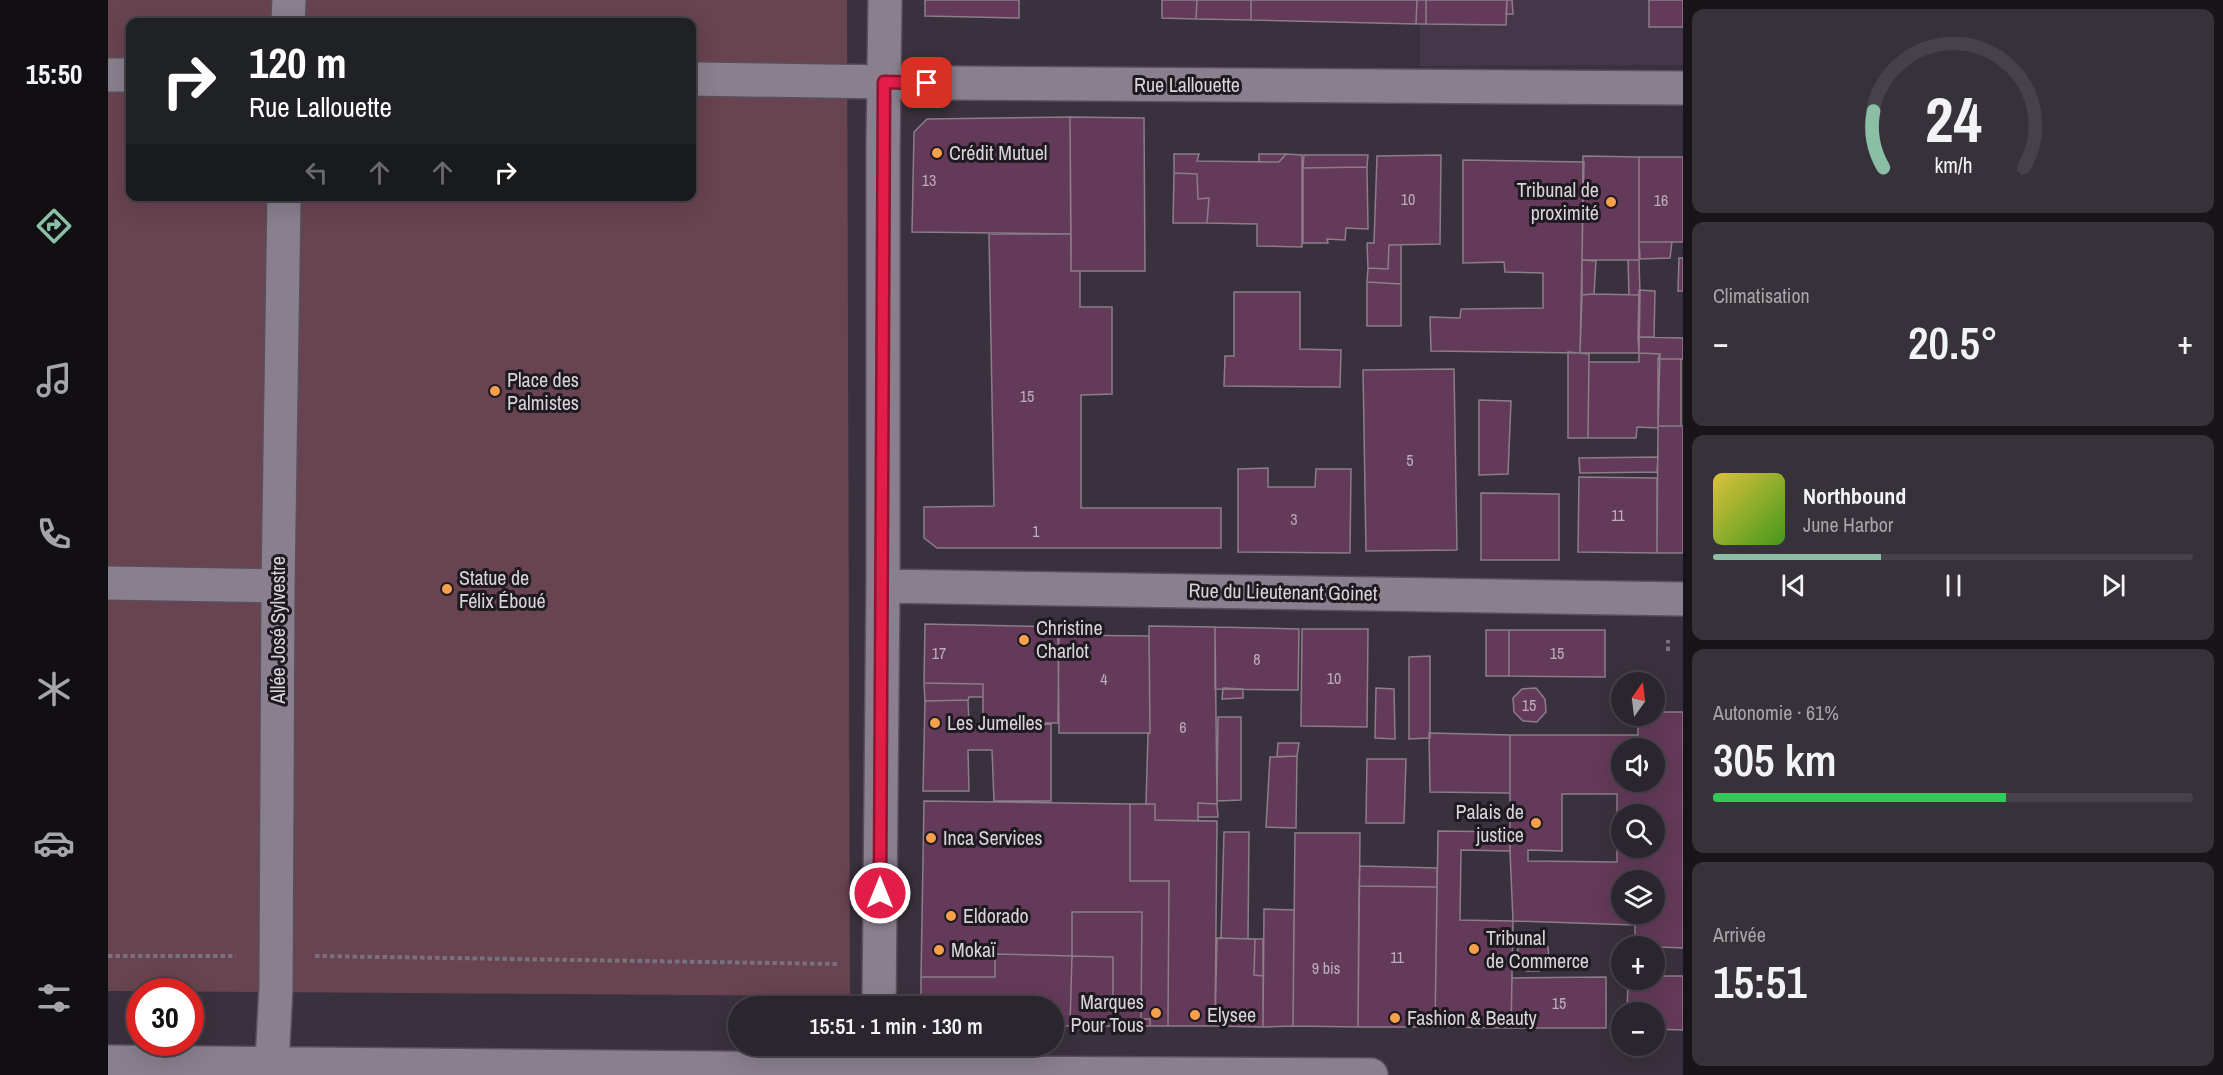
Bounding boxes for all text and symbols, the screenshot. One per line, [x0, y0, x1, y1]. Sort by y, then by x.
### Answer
text: 120 m [249, 35, 347, 91]
icon: right [150, 42, 228, 120]
text: 15:50 [26, 56, 82, 92]
pin [901, 57, 952, 108]
icon: arrive [910, 66, 943, 99]
street label: Rue Lallouette [1134, 71, 1240, 98]
text: 24 [1925, 77, 1981, 161]
text: Rue Lallouette [249, 89, 392, 125]
place label: Crédit Mutuel [949, 139, 1047, 166]
marker: Crédit Mutuel [930, 146, 944, 160]
text: km/h [1934, 151, 1972, 180]
icon: left [300, 156, 333, 189]
icon: ahead [363, 156, 396, 189]
icon: ahead [426, 156, 459, 189]
icon: right [489, 156, 522, 189]
house number: 13 [922, 169, 936, 191]
place label: Tribunal de proximité [1517, 176, 1599, 226]
house number: 10 [1401, 188, 1415, 210]
house number: 16 [1654, 189, 1668, 211]
marker: Tribunal de proximité [1604, 195, 1618, 209]
icon: directions [33, 205, 75, 247]
text: Climatisation [1713, 282, 1810, 309]
text: 20.5° [1908, 312, 1998, 373]
text: − [1713, 320, 1729, 364]
text: + [2177, 320, 2193, 364]
icon: music [33, 359, 75, 401]
place label: Place des Palmistes [507, 366, 579, 416]
marker: Place des Palmistes [488, 384, 502, 398]
house number: 15 [1020, 385, 1034, 407]
house number: 5 [1406, 449, 1414, 471]
text: Northbound [1803, 481, 1906, 511]
house number: 11 [1611, 504, 1626, 526]
house number: 3 [1290, 508, 1298, 530]
text: June Harbor [1803, 511, 1893, 538]
icon: phone [33, 513, 75, 555]
house number: 1 [1032, 520, 1040, 542]
street label: Allée José Sylvestre [264, 556, 291, 705]
place label: Statue de Félix Éboué [459, 564, 546, 614]
icon: previous [1777, 569, 1810, 602]
icon: pause [1937, 569, 1970, 602]
icon: next [2097, 569, 2130, 602]
street label: Rue du Lieutenant Goinet [1188, 576, 1378, 607]
marker: Statue de Félix Éboué [440, 582, 454, 596]
place label: Christine Charlot [1036, 614, 1103, 664]
marker: Christine Charlot [1017, 633, 1031, 647]
house number: 17 [932, 642, 946, 664]
house number: 15 [1550, 642, 1564, 664]
house number: 8 [1253, 648, 1261, 670]
house number: 10 [1327, 667, 1341, 689]
icon: climate [33, 668, 75, 710]
house number: 4 [1100, 668, 1108, 690]
north arrow [1611, 672, 1665, 726]
map controls [1611, 672, 1665, 1056]
house number: 15 [1522, 694, 1536, 716]
text: Autonomie · 61% [1713, 699, 1839, 726]
place label: Les Jumelles [947, 709, 1043, 736]
marker: Les Jumelles [928, 716, 942, 730]
house number: 6 [1179, 716, 1187, 738]
text: 305 km [1713, 729, 1837, 790]
button: sound [1611, 738, 1665, 792]
place label: Palais de justice [1456, 798, 1524, 848]
button: search [1611, 804, 1665, 858]
marker: Palais de justice [1529, 816, 1543, 830]
icon: car [33, 822, 75, 864]
place label: Inca Services [943, 824, 1042, 851]
marker: Inca Services [924, 831, 938, 845]
position arrow [848, 861, 912, 925]
button: layers [1611, 870, 1665, 924]
place label: Eldorado [963, 902, 1029, 929]
marker: Eldorado [944, 909, 958, 923]
text: Arrivée [1713, 921, 1766, 948]
place label: Tribunal de Commerce [1486, 924, 1589, 974]
place label: Mokaï [951, 936, 996, 963]
button: + [1611, 936, 1665, 990]
marker: Tribunal de Commerce [1467, 942, 1481, 956]
marker: Mokaï [932, 943, 946, 957]
house number: 11 [1390, 946, 1405, 968]
text: 15:51 [1713, 951, 1807, 1012]
house number: 9 bis [1312, 957, 1340, 979]
icon: filters [33, 977, 75, 1019]
speed limit sign: 30 [126, 978, 204, 1056]
place label: Marques Pour Tous [1070, 988, 1144, 1038]
house number: 15 [1552, 992, 1566, 1014]
place label: Elysee [1207, 1001, 1256, 1028]
button: − [1611, 1002, 1665, 1056]
place label: Fashion & Beauty [1407, 1004, 1537, 1031]
marker: Marques Pour Tous [1149, 1006, 1163, 1020]
marker: Elysee [1188, 1008, 1202, 1022]
text: 15:51 · 1 min · 130 m [809, 1011, 983, 1041]
marker: Fashion & Beauty [1388, 1011, 1402, 1025]

